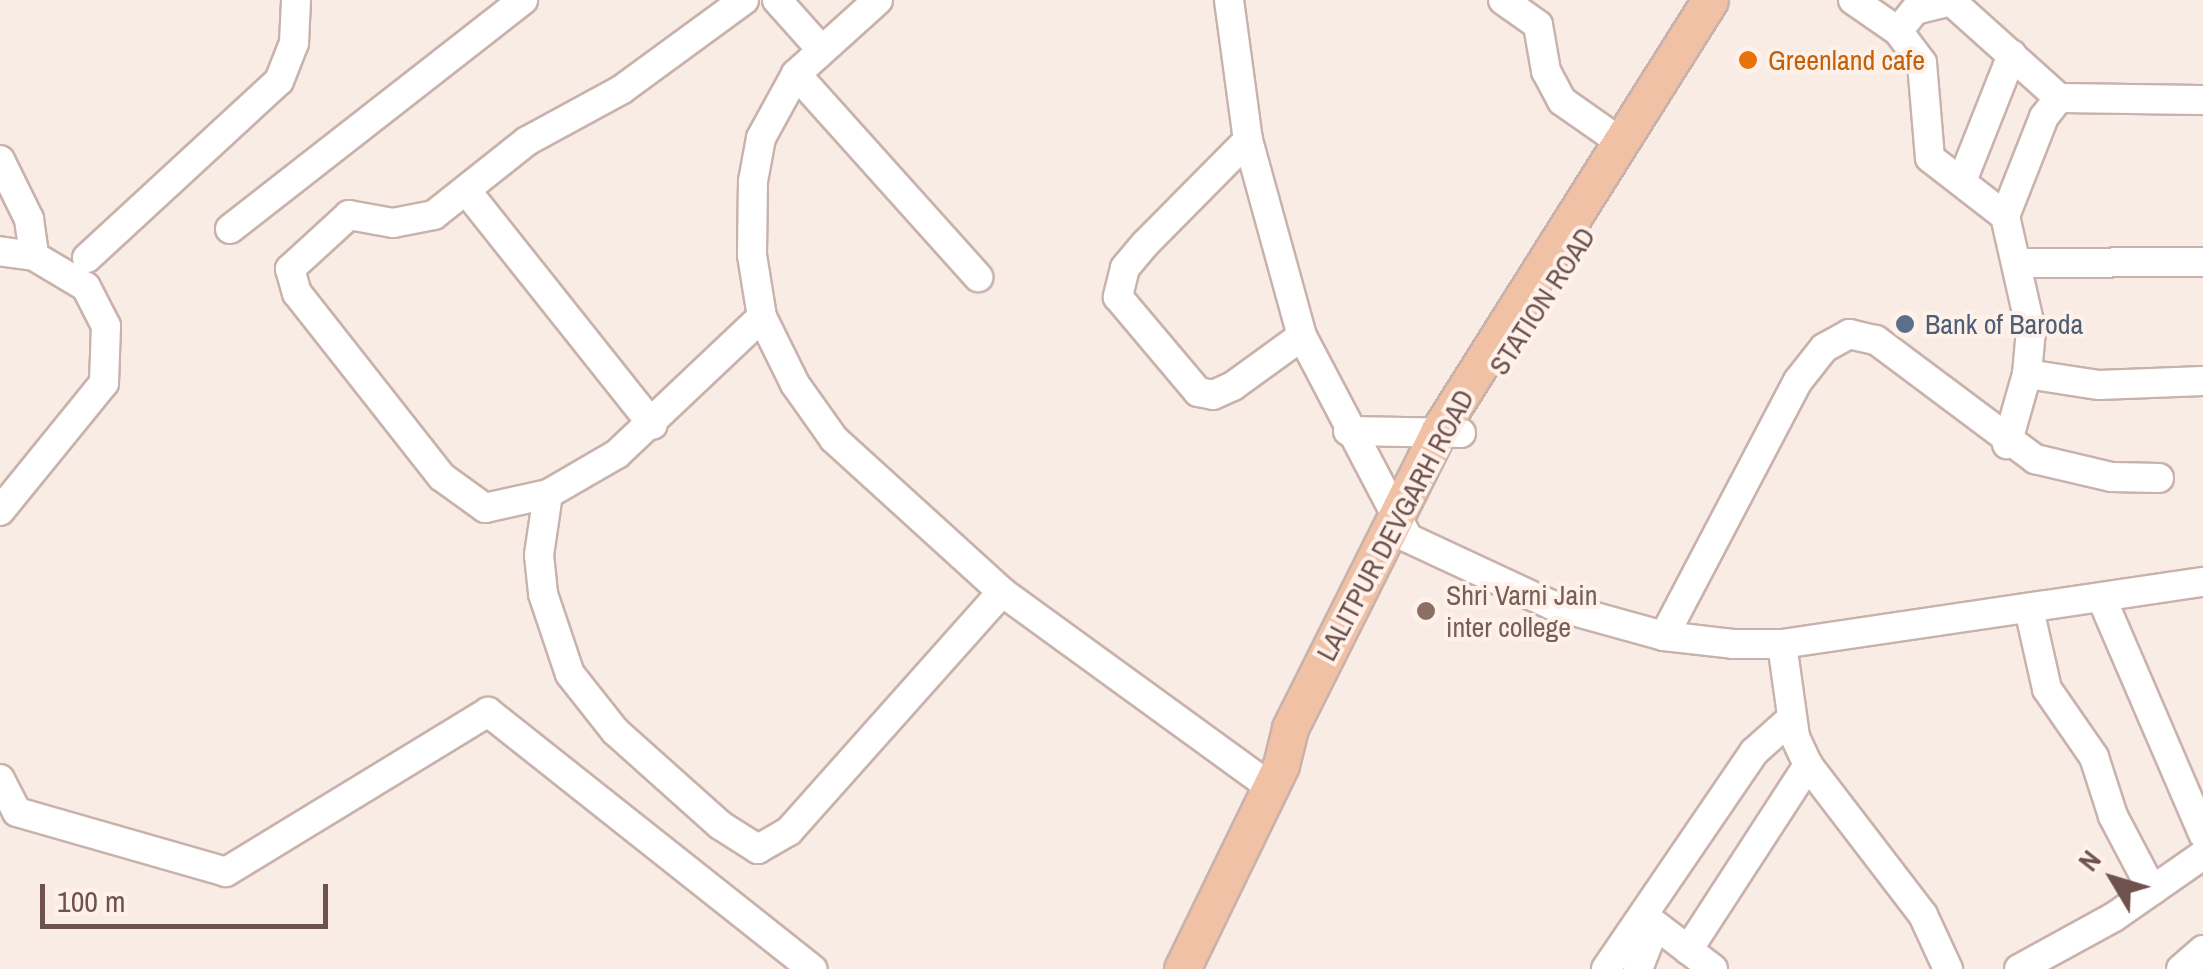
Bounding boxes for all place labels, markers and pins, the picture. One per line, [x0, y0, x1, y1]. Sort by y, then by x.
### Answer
place label: Greenland cafe [1768, 43, 1925, 77]
marker: Greenland cafe [1737, 49, 1759, 71]
place label: Bank of Baroda [1925, 307, 2083, 341]
marker: Bank of Baroda [1894, 313, 1916, 335]
place label: Shri Varni Jain inter college [1446, 578, 1597, 644]
marker: Shri Varni Jain inter college [1415, 600, 1437, 622]

